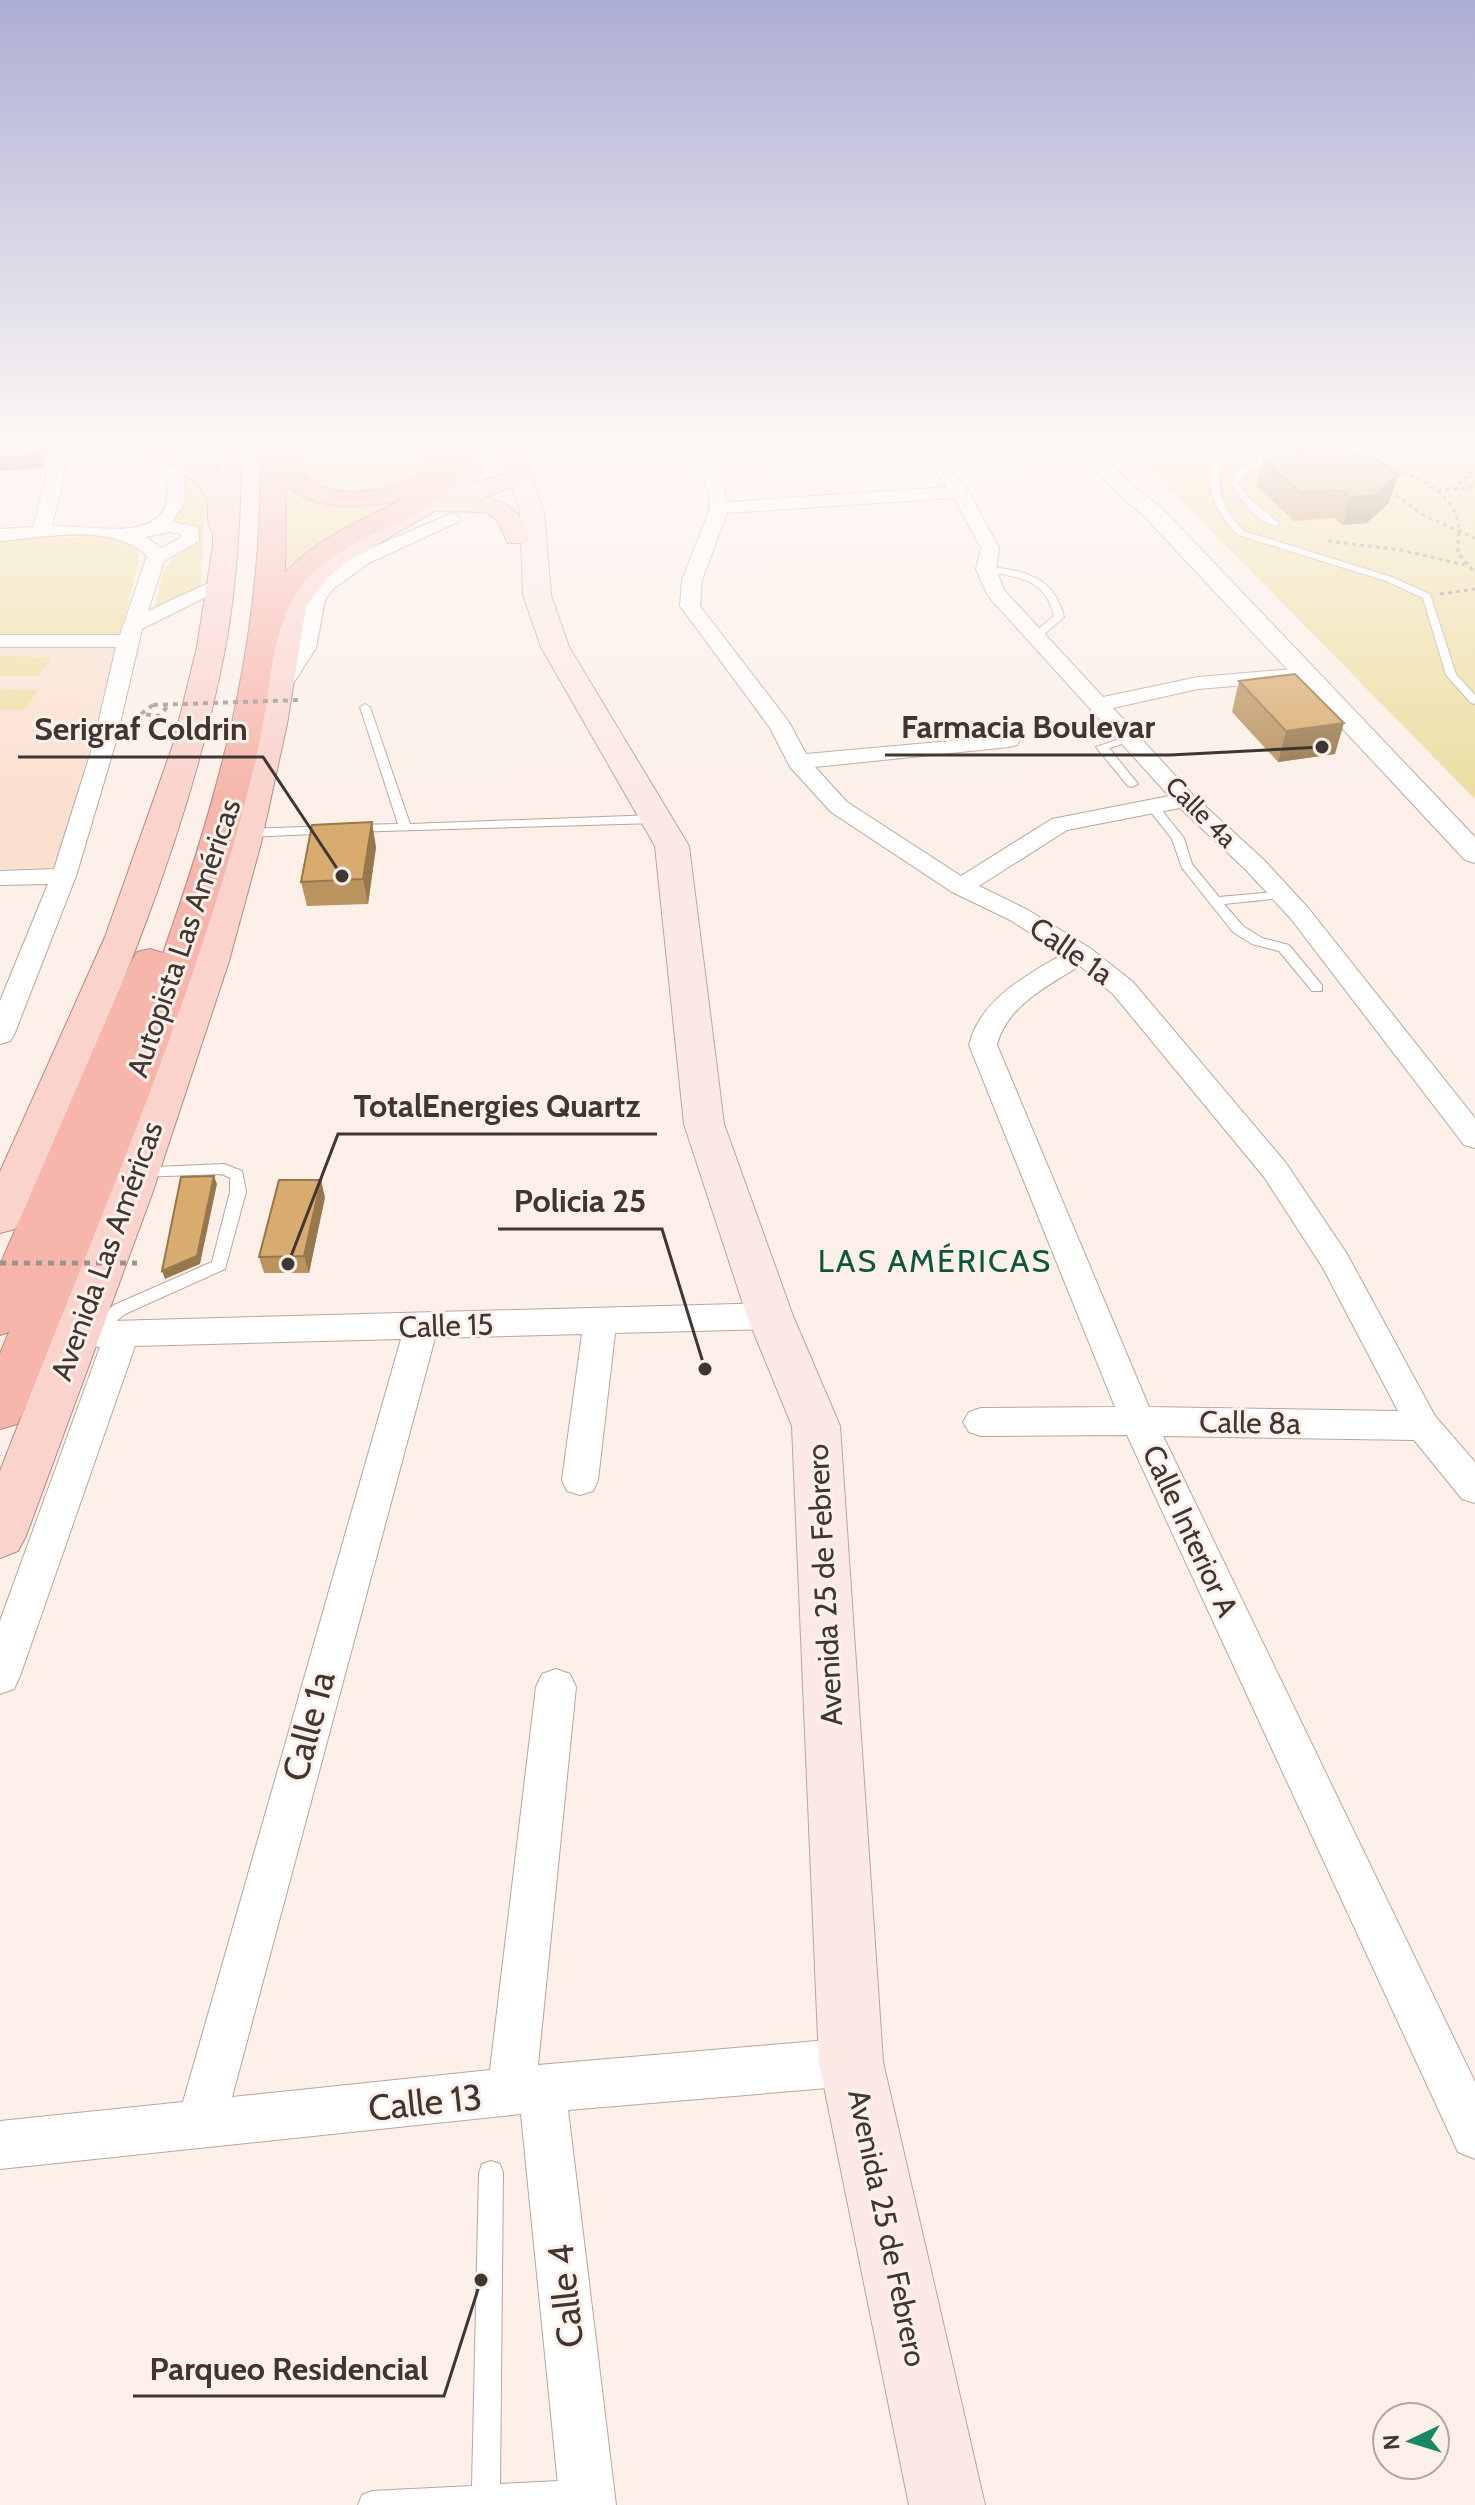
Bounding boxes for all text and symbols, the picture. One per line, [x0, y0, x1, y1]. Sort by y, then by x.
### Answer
callout: Farmacia Boulevar [885, 699, 1170, 755]
callout: Serigraf Coldrin [18, 701, 263, 757]
text: Farmacia Boulevar [901, 707, 1155, 746]
text: Serigraf Coldrin [34, 709, 248, 748]
street label: Calle 4a [1159, 770, 1244, 855]
street label: Autopista Las Américas [118, 794, 249, 1082]
street label: Calle 1a [1023, 909, 1121, 993]
callout: TotalEnergies Quartz [338, 1078, 657, 1134]
text: TotalEnergies Quartz [354, 1086, 640, 1125]
street label: Avenida Las Américas [42, 1116, 171, 1386]
callout: Policia 25 [498, 1173, 662, 1229]
text: Policia 25 [514, 1181, 646, 1220]
district label: LAS AMÉRICAS [818, 1241, 1052, 1280]
street label: Calle 15 [398, 1305, 494, 1346]
street label: Calle 8a [1199, 1403, 1302, 1442]
street label: Calle Interior A [1135, 1439, 1247, 1623]
street label: Avenida 25 de Febrero [799, 1443, 850, 1727]
street label: Calle 1a [272, 1666, 344, 1786]
street label: Calle 13 [366, 2074, 484, 2130]
street label: Avenida 25 de Febrero [840, 2086, 935, 2370]
street label: Calle 4 [538, 2242, 592, 2350]
callout: Parqueo Residencial [133, 2340, 444, 2396]
text: Parqueo Residencial [150, 2349, 428, 2388]
north arrow [1371, 2401, 1451, 2481]
text: N [1378, 2434, 1406, 2451]

